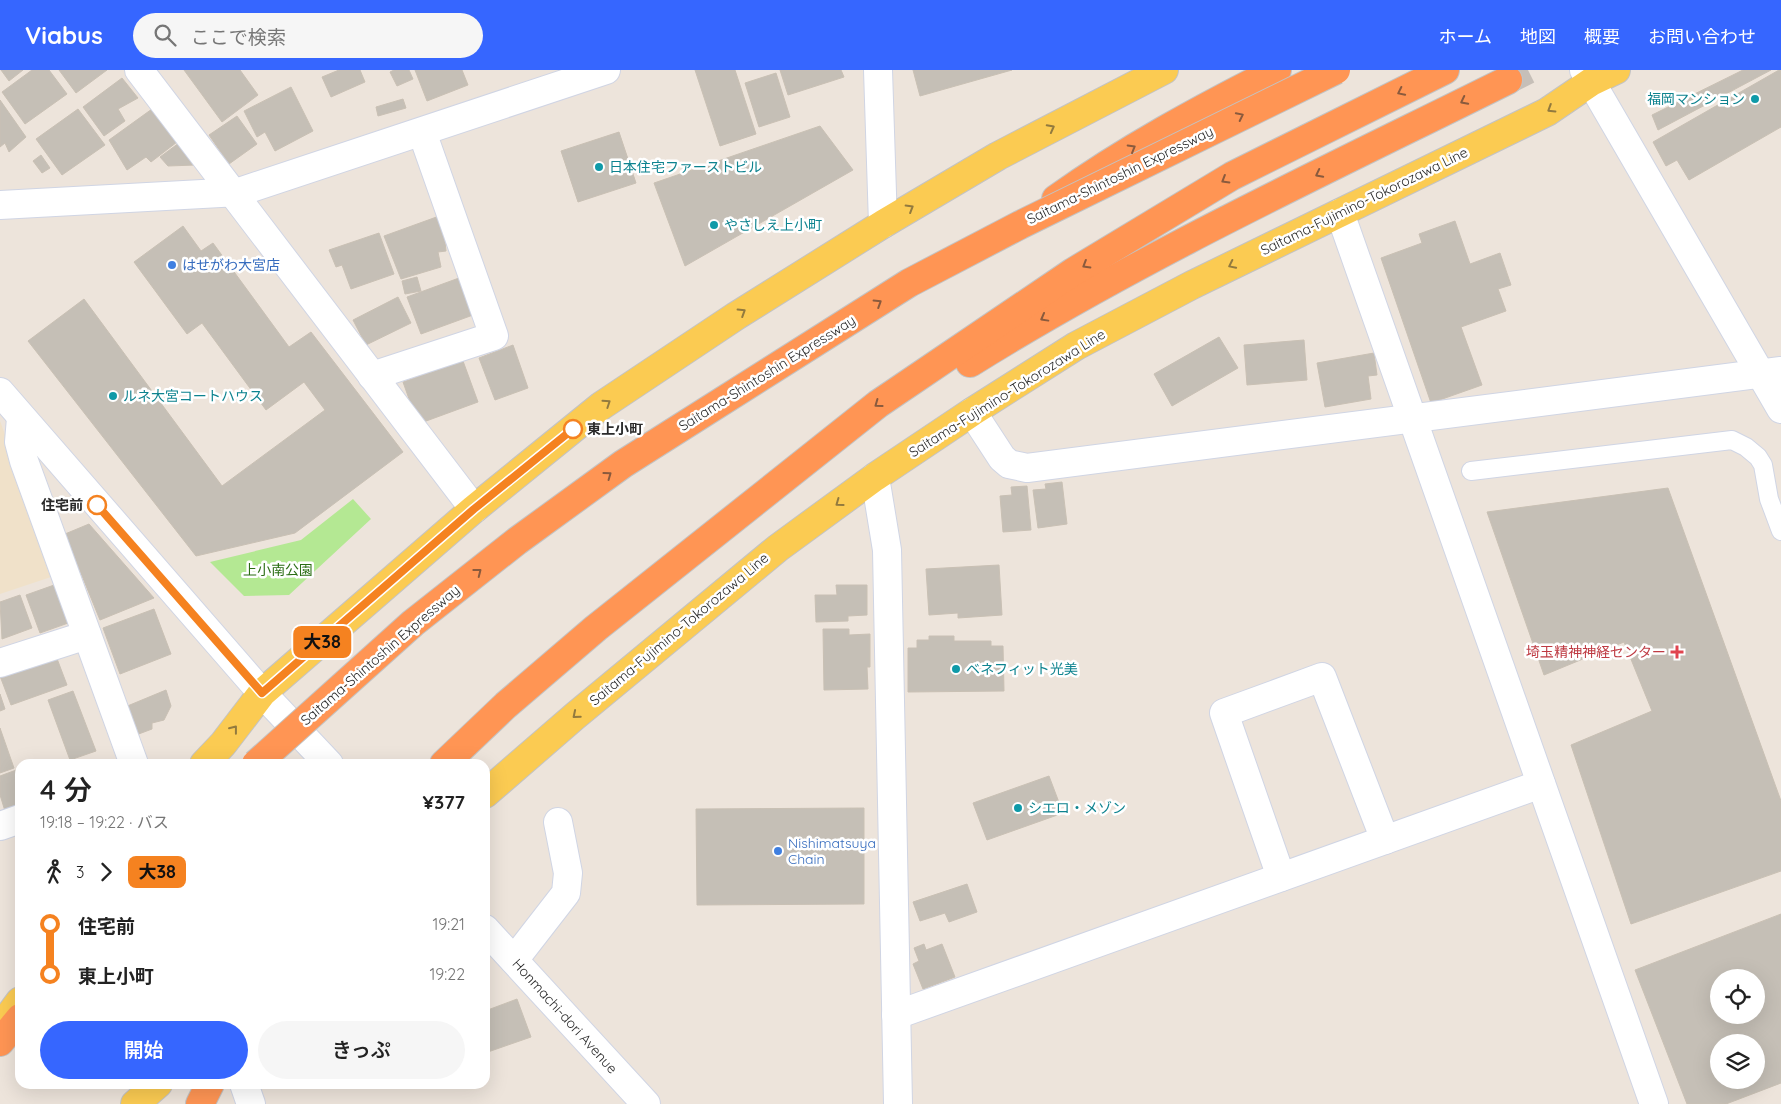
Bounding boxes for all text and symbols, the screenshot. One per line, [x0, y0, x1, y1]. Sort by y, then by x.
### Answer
search box [133, 13, 483, 58]
text: Viabus [25, 20, 103, 50]
icon: search [151, 21, 179, 49]
text: ここで検索 [191, 25, 286, 49]
text: ホーム [1439, 25, 1492, 48]
text: 地図 [1520, 25, 1556, 48]
text: 概要 [1584, 25, 1620, 48]
text: お問い合わせ [1648, 25, 1756, 48]
one-way arrow [1397, 86, 1406, 96]
place label: 福岡マンション [1647, 90, 1745, 108]
marker: 福岡マンション [1749, 93, 1761, 105]
one-way arrow [1460, 95, 1469, 105]
one-way arrow [1547, 103, 1556, 112]
one-way arrow [1235, 112, 1244, 122]
street label: Saitama-Shintoshin Expressway [1024, 122, 1216, 228]
one-way arrow [1046, 124, 1055, 134]
street label: Saitama-Fujimino-Tokorozawa Line [1257, 143, 1471, 259]
one-way arrow [1127, 144, 1136, 154]
place label: 日本住宅ファーストビル [609, 158, 762, 176]
marker: 日本住宅ファーストビル [593, 161, 605, 173]
one-way arrow [1315, 168, 1324, 178]
one-way arrow [1221, 174, 1230, 184]
one-way arrow [905, 205, 914, 215]
place label: やさしえ上小町 [724, 216, 822, 234]
marker: やさしえ上小町 [708, 219, 720, 231]
place label: はせがわ大宮店 [182, 256, 280, 274]
one-way arrow [1082, 258, 1091, 268]
marker: はせがわ大宮店 [166, 259, 178, 271]
one-way arrow [1228, 259, 1237, 270]
one-way arrow [873, 299, 882, 309]
one-way arrow [737, 309, 746, 319]
street label: Saitama-Shintoshin Expressway [675, 311, 859, 435]
one-way arrow [1040, 312, 1049, 322]
street label: Saitama-Fujimino-Tokorozawa Line [905, 325, 1109, 461]
place label: ルネ大宮コートハウス [123, 387, 263, 405]
marker: ルネ大宮コートハウス [107, 390, 119, 402]
one-way arrow [874, 398, 884, 407]
one-way arrow [601, 400, 611, 409]
marker: 東上小町 [563, 419, 583, 439]
place label: 東上小町 [587, 420, 643, 438]
one-way arrow [603, 472, 612, 481]
marker: 住宅前 [87, 495, 107, 515]
place label: 住宅前 [41, 496, 83, 514]
one-way arrow [835, 497, 845, 506]
street label: Saitama-Fujimino-Tokorozawa Line [586, 549, 772, 709]
park label: 上小南公園 [243, 561, 313, 579]
one-way arrow [472, 569, 481, 577]
street label: Saitama-Shintoshin Expressway [297, 581, 463, 729]
line badge: 大38 [293, 626, 351, 658]
text: 大38 [303, 630, 341, 653]
place label: 埼玉精神神経センター [1526, 643, 1666, 661]
marker: 埼玉精神神経センター [1670, 645, 1684, 659]
place label: ベネフィット光美 [966, 660, 1078, 678]
marker: ベネフィット光美 [950, 663, 962, 675]
one-way arrow [573, 709, 582, 717]
one-way arrow [229, 726, 237, 735]
text: 4 分 [40, 772, 92, 807]
text: ¥377 [423, 790, 465, 814]
place label: シエロ・メゾン [1028, 799, 1126, 817]
marker: シエロ・メゾン [1012, 802, 1024, 814]
text: 19:18 – 19:22 · バス [40, 812, 169, 832]
place label: Nishimatsuya Chain [788, 834, 876, 868]
marker: Nishimatsuya Chain [772, 845, 784, 857]
icon: walk [40, 858, 68, 886]
icon: forward [92, 858, 120, 886]
text: 大38 [138, 860, 176, 883]
text: 3 [76, 862, 84, 882]
text: 住宅前 [78, 914, 135, 938]
text: 19:21 [432, 914, 465, 934]
street label: Honmachi-dori Avenue [509, 955, 621, 1077]
text: 東上小町 [78, 964, 154, 988]
text: 19:22 [429, 964, 465, 984]
map controls [1710, 969, 1765, 1089]
button: locate [1710, 969, 1765, 1024]
button: 開始 [40, 1021, 248, 1079]
button: きっぷ [258, 1021, 465, 1079]
button: layers [1710, 1034, 1765, 1089]

